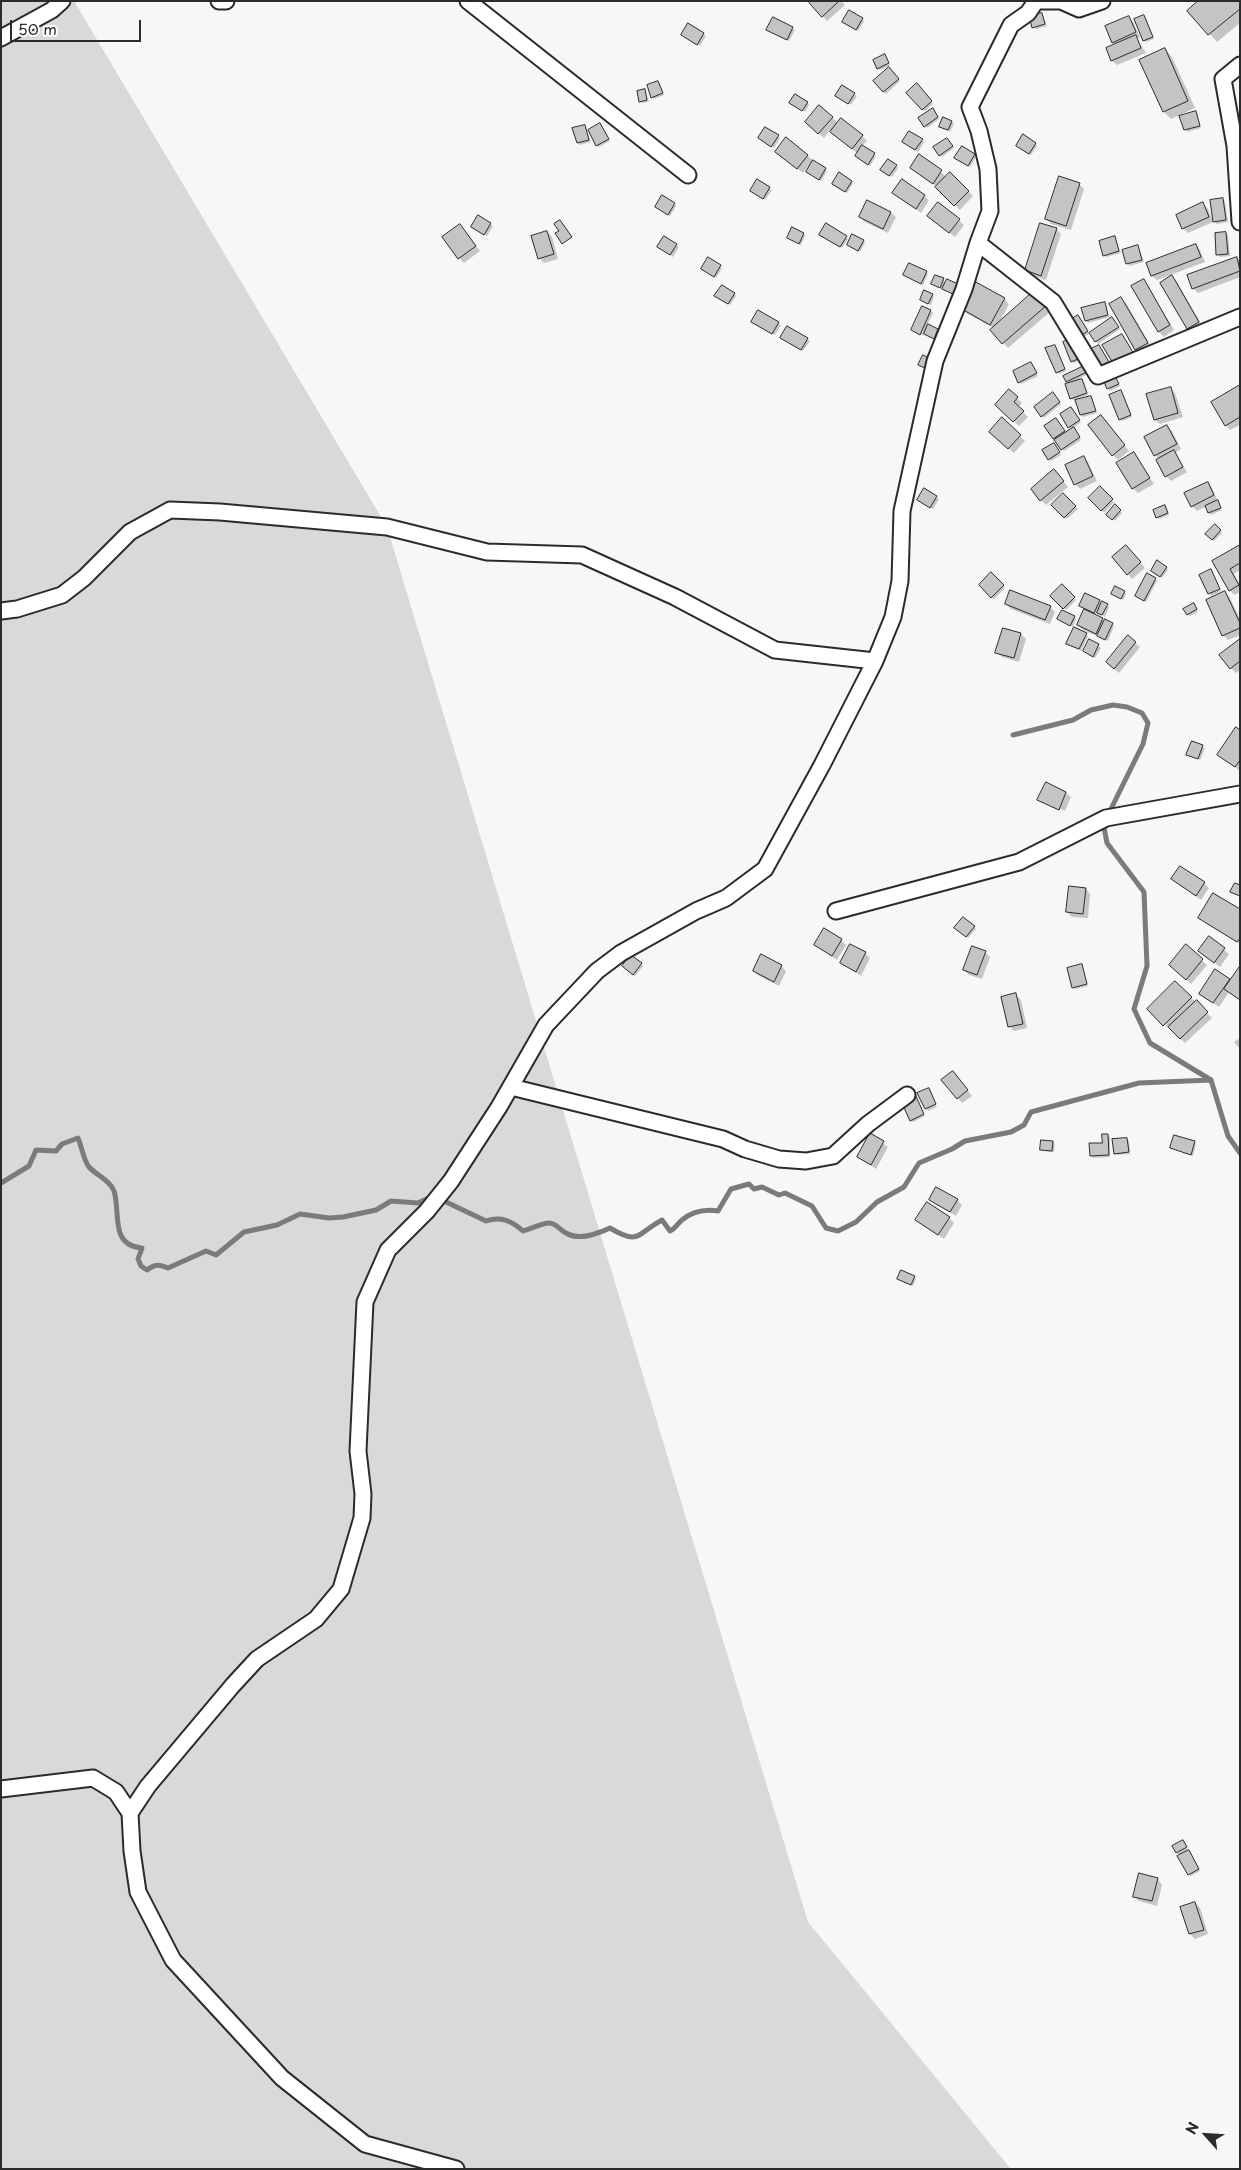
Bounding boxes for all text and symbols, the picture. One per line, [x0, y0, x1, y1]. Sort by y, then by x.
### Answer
scale bar [12, 10, 144, 42]
text: 50 m [18, 17, 57, 40]
north arrow [1181, 2110, 1231, 2160]
text: N [1180, 2119, 1204, 2138]

